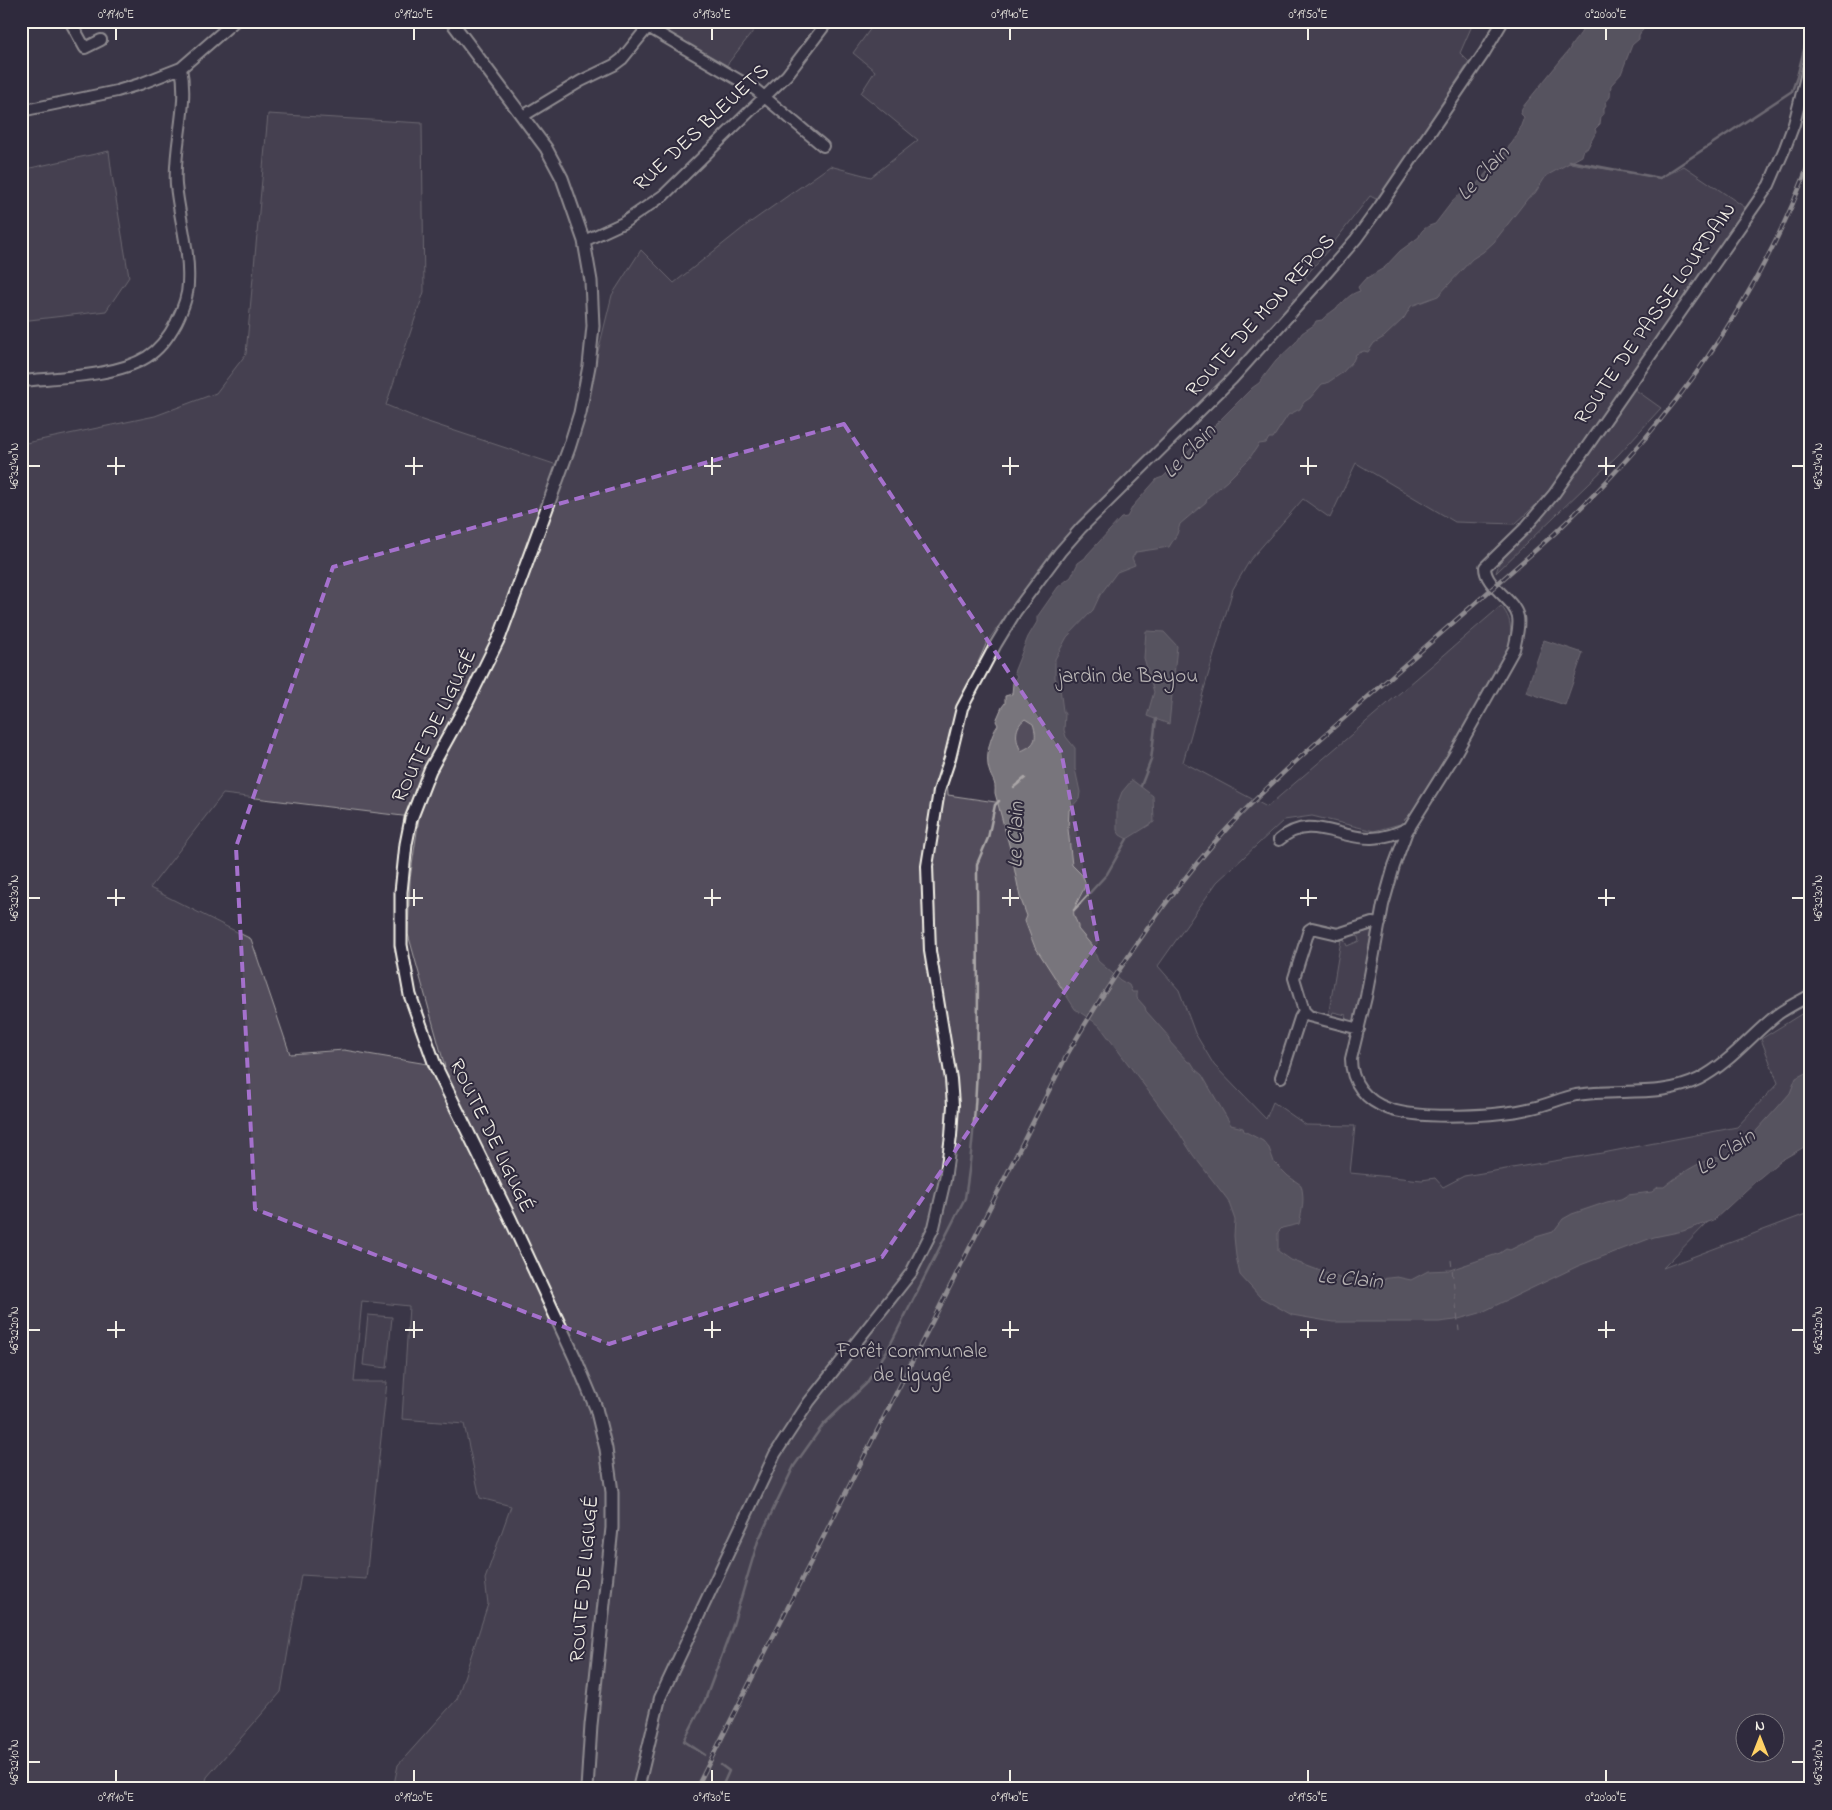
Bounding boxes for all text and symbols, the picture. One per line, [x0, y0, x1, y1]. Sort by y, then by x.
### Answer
text: 0°19'10"E [98, 6, 134, 24]
text: 0°19'20"E [395, 6, 433, 24]
text: 0°19'30"E [693, 6, 731, 24]
text: 0°19'40"E [991, 6, 1029, 24]
text: 0°19'50"E [1288, 6, 1328, 24]
text: 0°20'00"E [1585, 6, 1627, 24]
street label: RUE DES BLEUETS [627, 57, 777, 199]
water label: Le Clain [1450, 138, 1519, 209]
street label: ROUTE DE PASSE LOURDAIN [1568, 197, 1744, 431]
street label: ROUTE DE MON REPOS [1179, 228, 1343, 404]
water label: Le Clain [1156, 416, 1225, 487]
text: 46°32'40"N [6, 443, 24, 489]
text: 46°32'40"N [1810, 443, 1828, 489]
street label: ROUTE DE LIGUGÉ [385, 644, 485, 808]
park label: jardin de Bayou [1055, 662, 1198, 694]
water label: Le Clain [1000, 801, 1034, 868]
text: 46°32'30"N [6, 875, 24, 921]
text: 46°32'30"N [1810, 875, 1828, 921]
street label: ROUTE DE LIGUGÉ [441, 1054, 541, 1218]
water label: Le Clain [1690, 1121, 1763, 1185]
water label: Le Clain [1316, 1261, 1385, 1299]
text: 46°32'20"N [6, 1306, 24, 1354]
text: 46°32'20"N [1810, 1306, 1828, 1354]
park label: Forêt communale de Ligugé [836, 1337, 988, 1393]
street label: ROUTE DE LIGUGÉ [563, 1494, 607, 1664]
north arrow [1734, 1712, 1784, 1762]
text: N [1755, 1716, 1765, 1737]
text: 46°32'10"N [6, 1739, 24, 1785]
text: 46°32'10"N [1810, 1739, 1828, 1785]
text: 0°19'10"E [98, 1789, 134, 1807]
text: 0°19'20"E [395, 1789, 433, 1807]
text: 0°19'30"E [693, 1789, 731, 1807]
text: 0°19'40"E [991, 1789, 1029, 1807]
text: 0°19'50"E [1288, 1789, 1328, 1807]
text: 0°20'00"E [1585, 1789, 1627, 1807]

